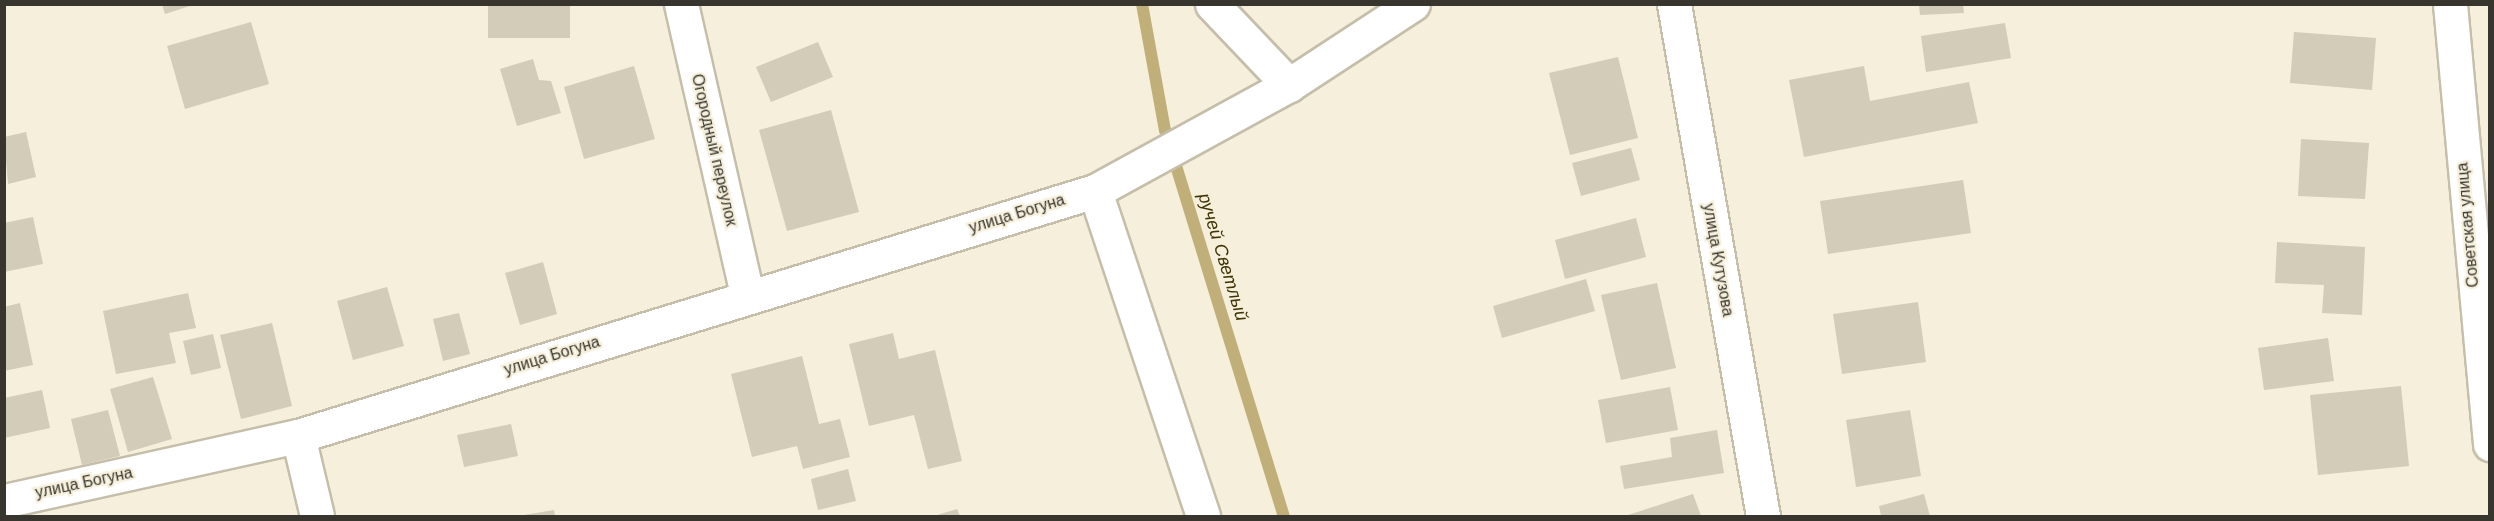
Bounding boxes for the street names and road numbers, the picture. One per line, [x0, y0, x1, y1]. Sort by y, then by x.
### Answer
street label: Огородный переулок [687, 72, 741, 228]
street label: Советская улица [2453, 162, 2483, 288]
street label: улица Богуна [967, 190, 1067, 238]
street label: улица Кутузова [1699, 202, 1737, 318]
street label: улица Богуна [502, 332, 602, 380]
street label: улица Богуна [33, 463, 135, 503]

